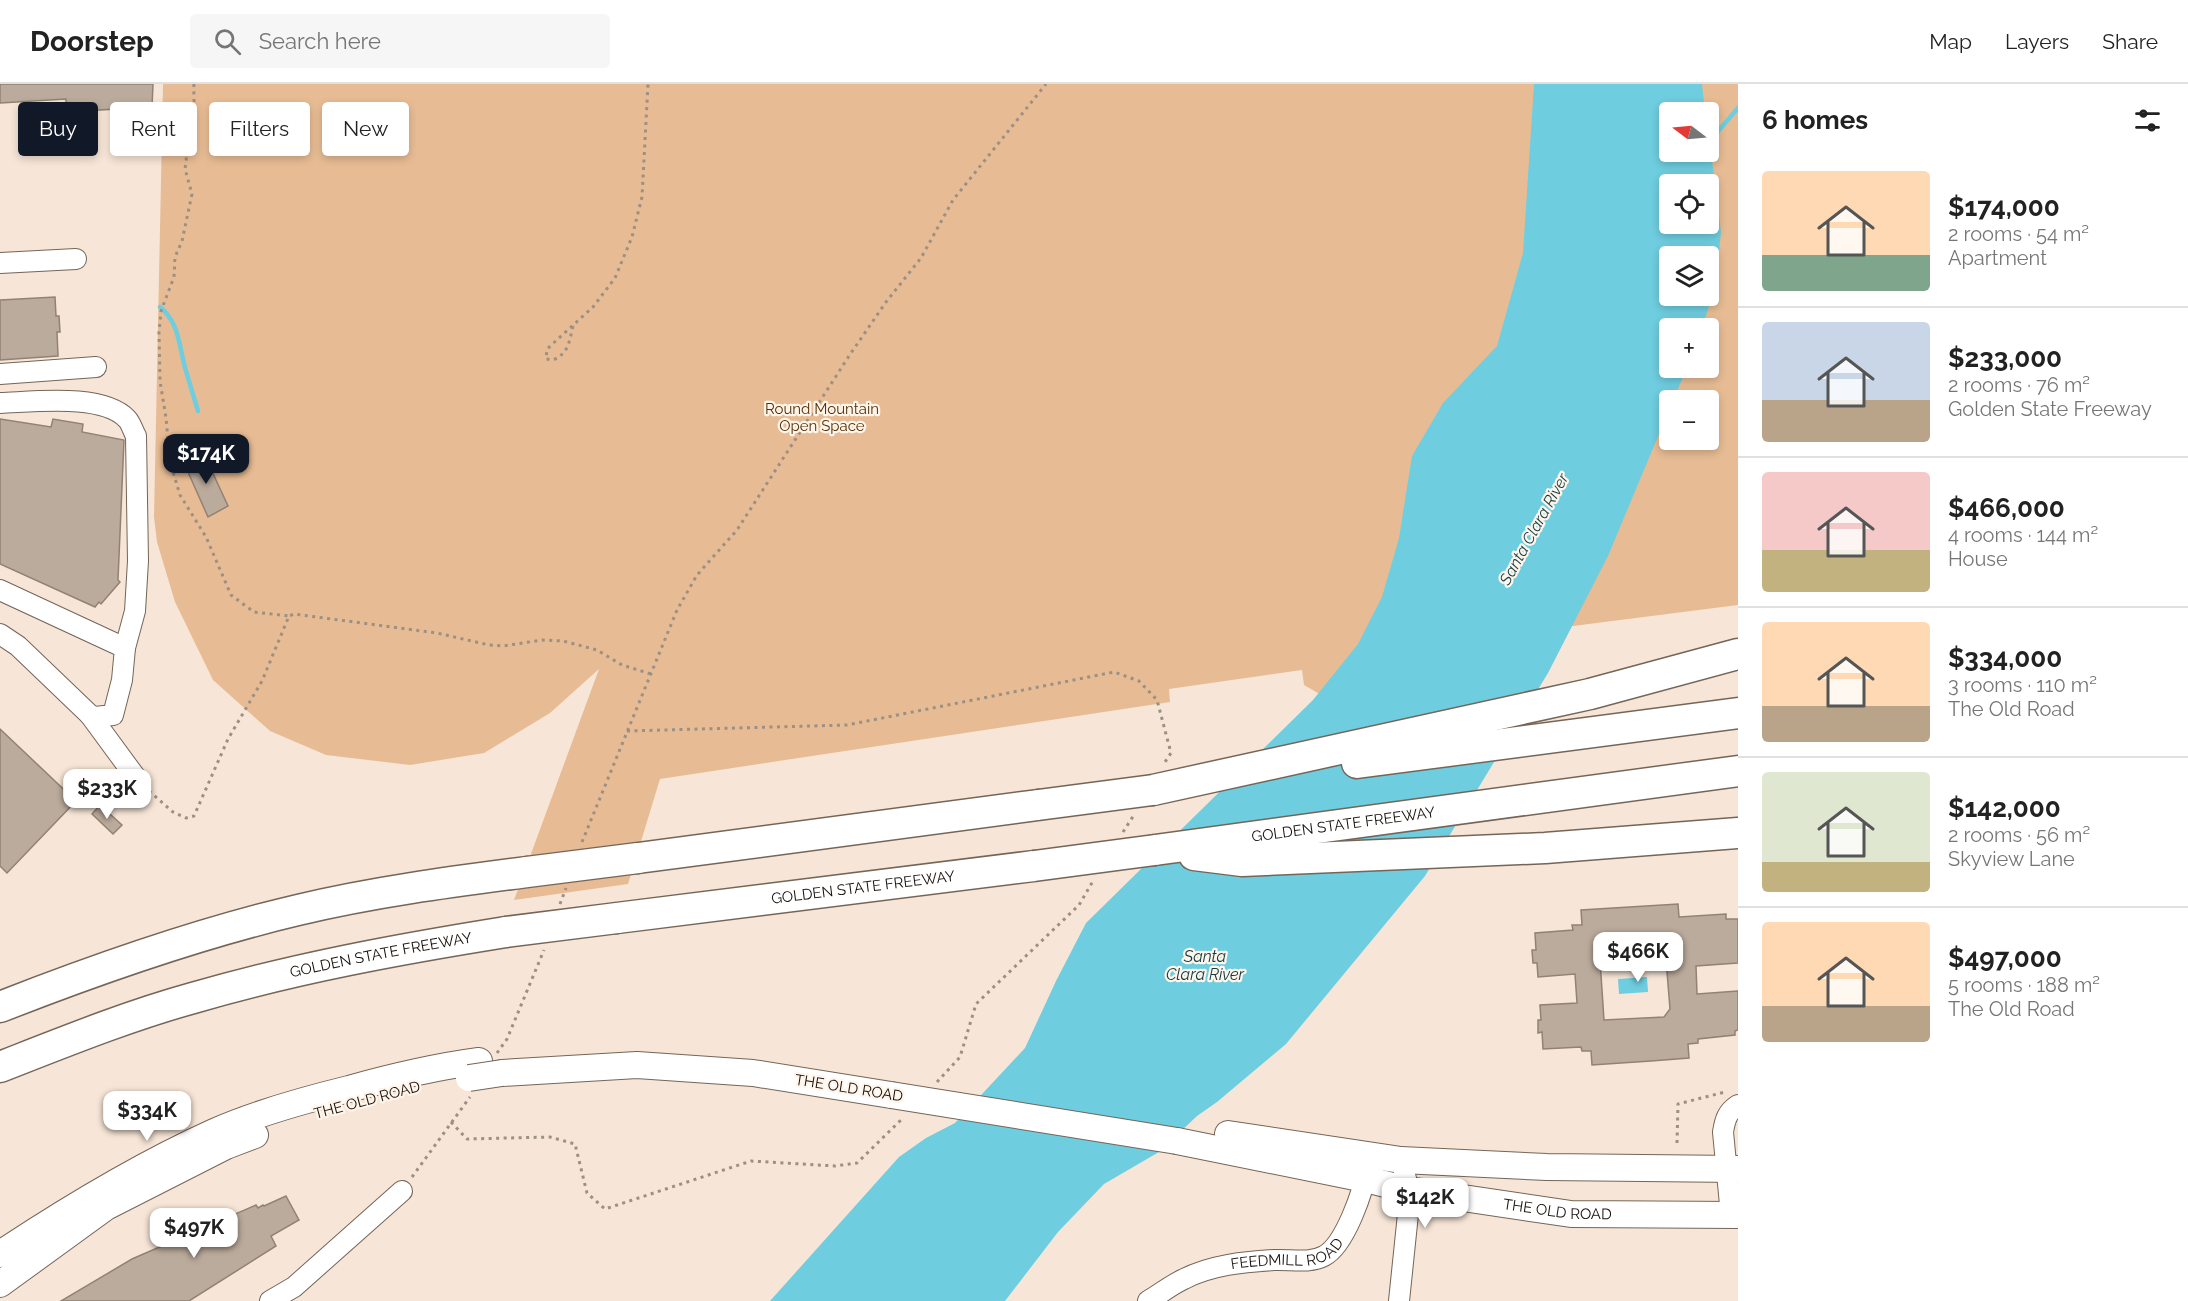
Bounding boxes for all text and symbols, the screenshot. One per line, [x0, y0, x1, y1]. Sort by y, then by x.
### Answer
search box [190, 14, 610, 68]
text: Doorstep [30, 25, 154, 58]
icon: search [211, 25, 244, 58]
text: Search here [259, 28, 381, 54]
text: Map [1929, 29, 1972, 54]
text: Layers [2005, 29, 2069, 54]
text: Share [2102, 29, 2158, 54]
chip: Buy [18, 102, 98, 156]
chip: Rent [110, 102, 197, 156]
chip: Filters [209, 102, 310, 156]
chip: New [322, 102, 409, 156]
north arrow [1659, 102, 1719, 162]
map controls [1659, 102, 1719, 450]
icon: filters [2131, 104, 2164, 137]
text: 6 homes [1762, 105, 1868, 135]
button: locate [1659, 174, 1719, 234]
text: $174,000 [1948, 192, 2060, 222]
icon: home [1810, 195, 1882, 267]
text: 2 rooms · 54 m² [1948, 222, 2089, 246]
button: layers [1659, 246, 1719, 306]
text: Apartment [1948, 246, 2047, 270]
button: + [1659, 318, 1719, 378]
text: $233,000 [1948, 343, 2062, 373]
icon: home [1810, 346, 1882, 418]
text: 2 rooms · 76 m² [1948, 373, 2090, 397]
button: − [1659, 390, 1719, 450]
text: Golden State Freeway [1948, 397, 2152, 421]
park label: Round Mountain Open Space [765, 400, 879, 435]
pin: $174K [164, 434, 248, 485]
text: $174K [177, 441, 235, 465]
water label: Santa Clara River [1495, 469, 1573, 589]
text: $466,000 [1948, 493, 2065, 523]
icon: home [1810, 496, 1882, 568]
text: 4 rooms · 144 m² [1948, 523, 2098, 547]
text: House [1948, 547, 2008, 571]
text: $334,000 [1948, 643, 2062, 673]
icon: home [1810, 646, 1882, 718]
text: 3 rooms · 110 m² [1948, 673, 2097, 697]
text: The Old Road [1948, 697, 2075, 721]
pin: $233K [65, 769, 149, 820]
text: $233K [77, 776, 137, 800]
text: $142,000 [1948, 793, 2061, 823]
icon: home [1810, 796, 1882, 868]
street label: GOLDEN STATE FREEWAY [1250, 803, 1436, 846]
text: 2 rooms · 56 m² [1948, 823, 2090, 847]
text: Skyview Lane [1948, 847, 2075, 871]
street label: GOLDEN STATE FREEWAY [770, 867, 956, 908]
street label: GOLDEN STATE FREEWAY [288, 929, 473, 982]
pin: $466K [1596, 932, 1680, 983]
text: $466K [1607, 939, 1669, 963]
text: $497,000 [1948, 943, 2062, 973]
icon: home [1810, 946, 1882, 1018]
water label: Santa Clara River [1166, 947, 1245, 984]
text: 5 rooms · 188 m² [1948, 973, 2100, 997]
text: The Old Road [1948, 997, 2075, 1021]
street label: THE OLD ROAD [794, 1071, 905, 1105]
street label: THE OLD ROAD [312, 1077, 422, 1123]
pin: $334K [105, 1091, 189, 1142]
text: $334K [117, 1098, 177, 1122]
pin: $142K [1383, 1178, 1467, 1229]
text: $142K [1396, 1185, 1454, 1209]
street label: THE OLD ROAD [1502, 1195, 1612, 1223]
pin: $497K [152, 1208, 236, 1259]
text: $497K [164, 1215, 224, 1239]
street label: FEEDMILL ROAD [1229, 1234, 1347, 1273]

